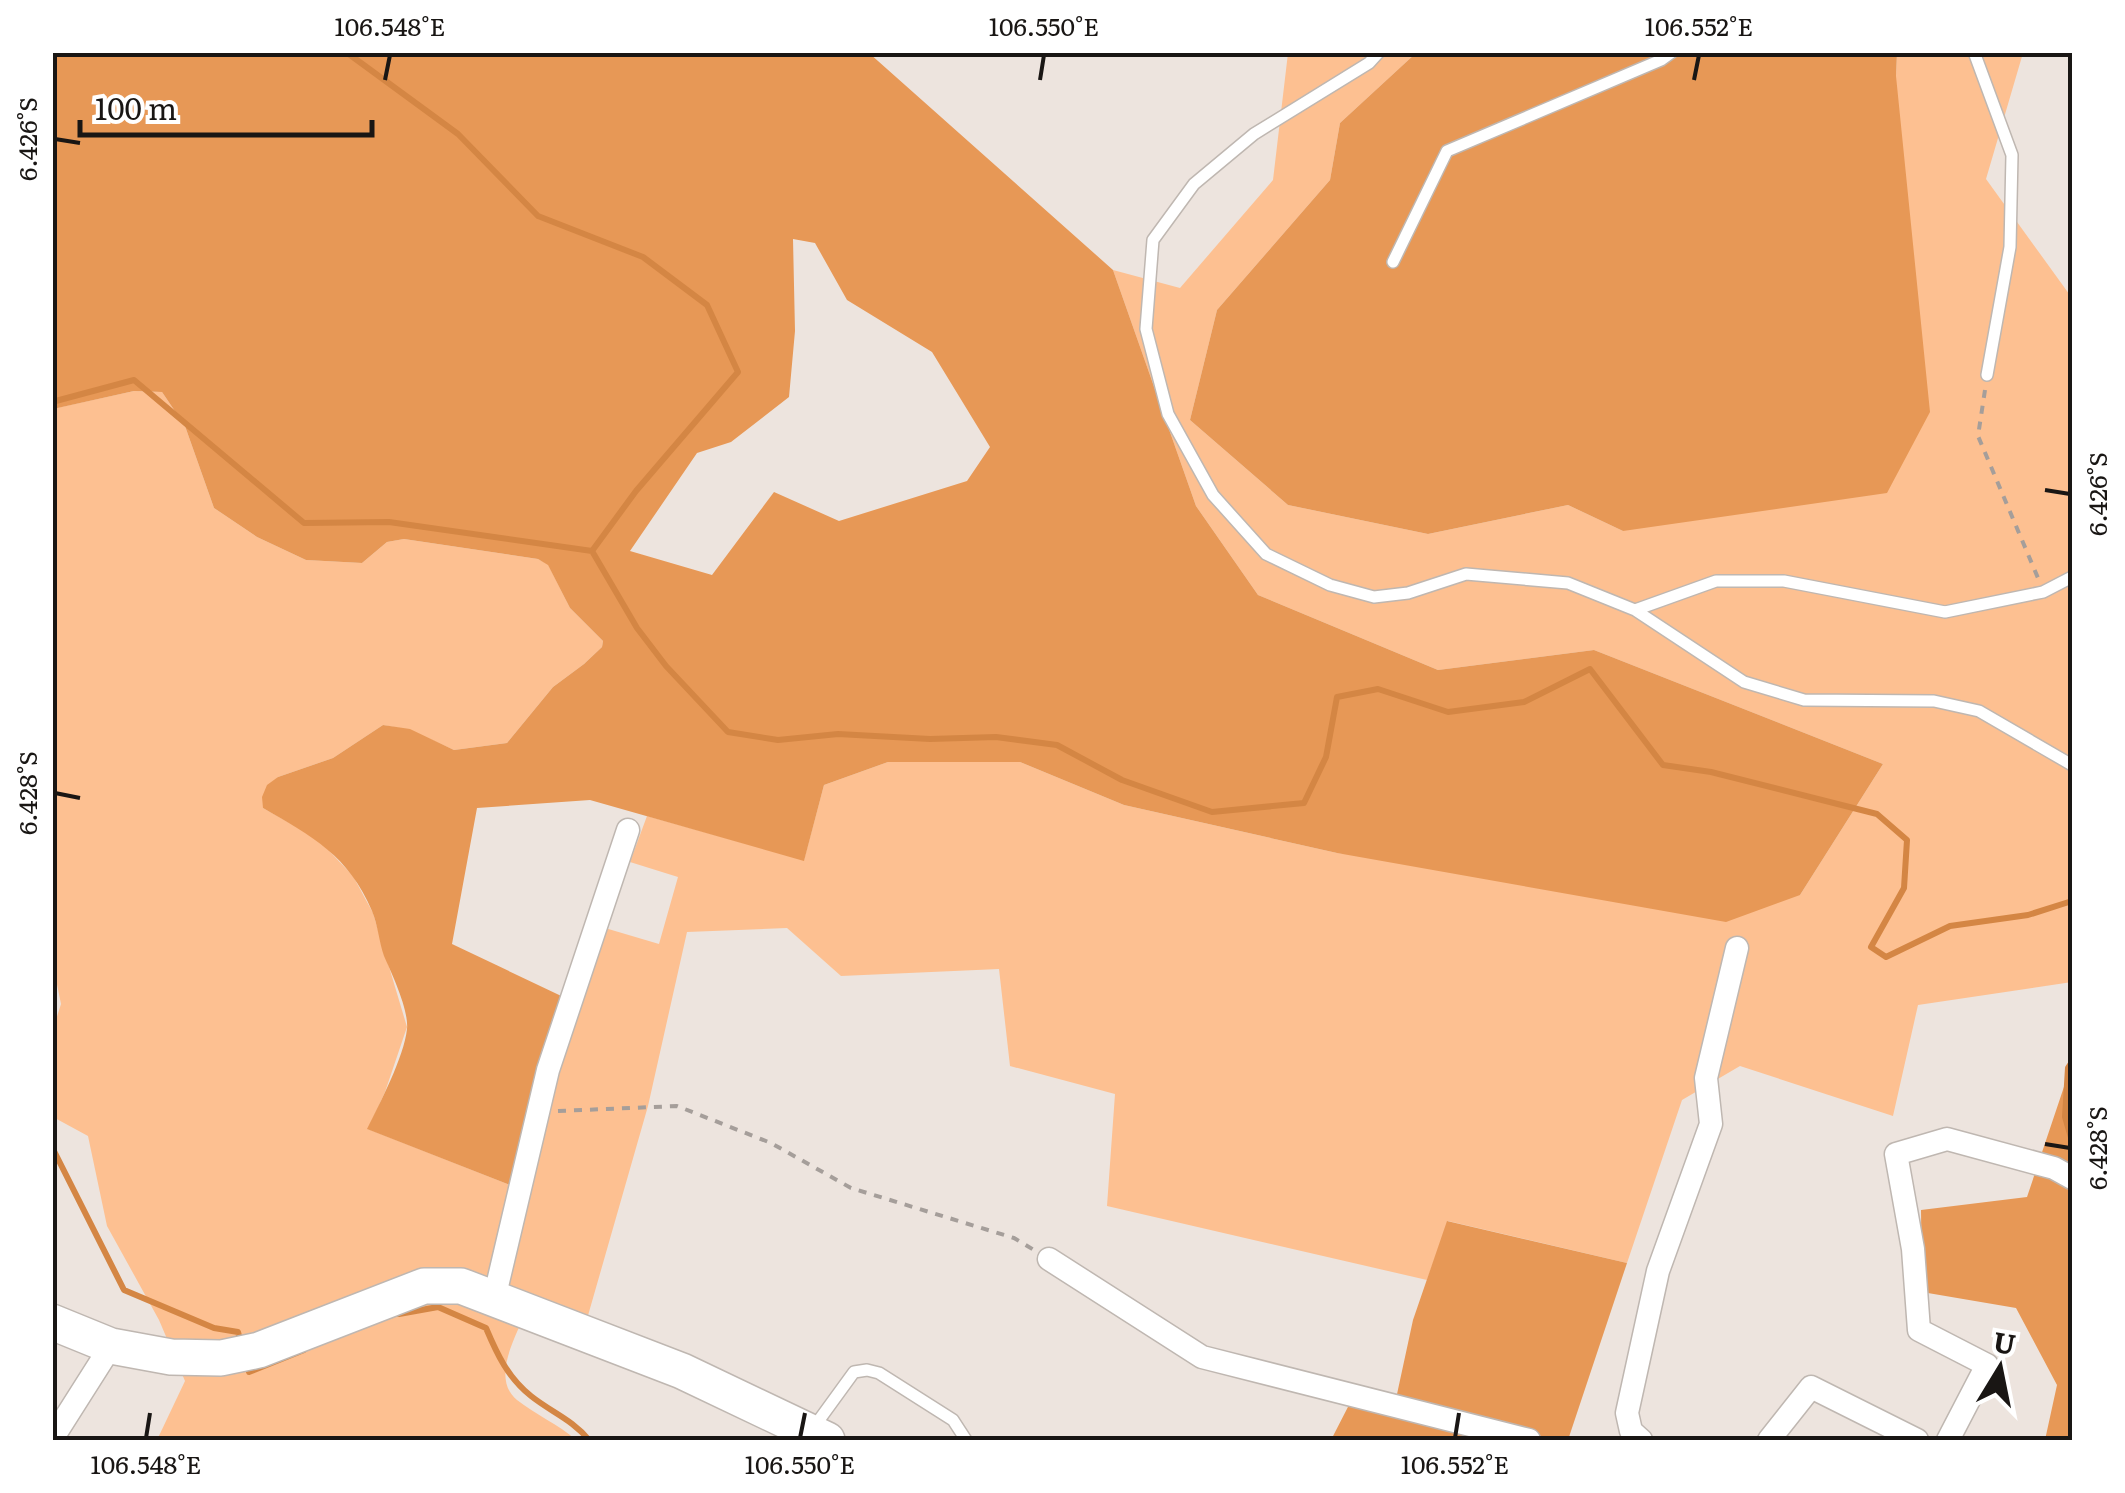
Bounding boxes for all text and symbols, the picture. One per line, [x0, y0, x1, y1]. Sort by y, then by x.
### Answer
text: 106.548°E [335, 7, 445, 44]
text: 106.550°E [989, 7, 1099, 44]
text: 106.552°E [1645, 7, 1753, 44]
scale bar [80, 75, 372, 137]
text: 100 m [95, 85, 177, 129]
text: 6.426°S [8, 97, 45, 181]
text: 6.426°S [2078, 452, 2115, 536]
text: 6.428°S [8, 751, 45, 835]
text: 6.428°S [2078, 1106, 2115, 1190]
north arrow [1950, 1318, 2050, 1418]
text: U [1990, 1319, 2019, 1364]
text: 106.548°E [91, 1445, 201, 1482]
text: 106.550°E [745, 1445, 855, 1482]
text: 106.552°E [1401, 1445, 1509, 1482]

